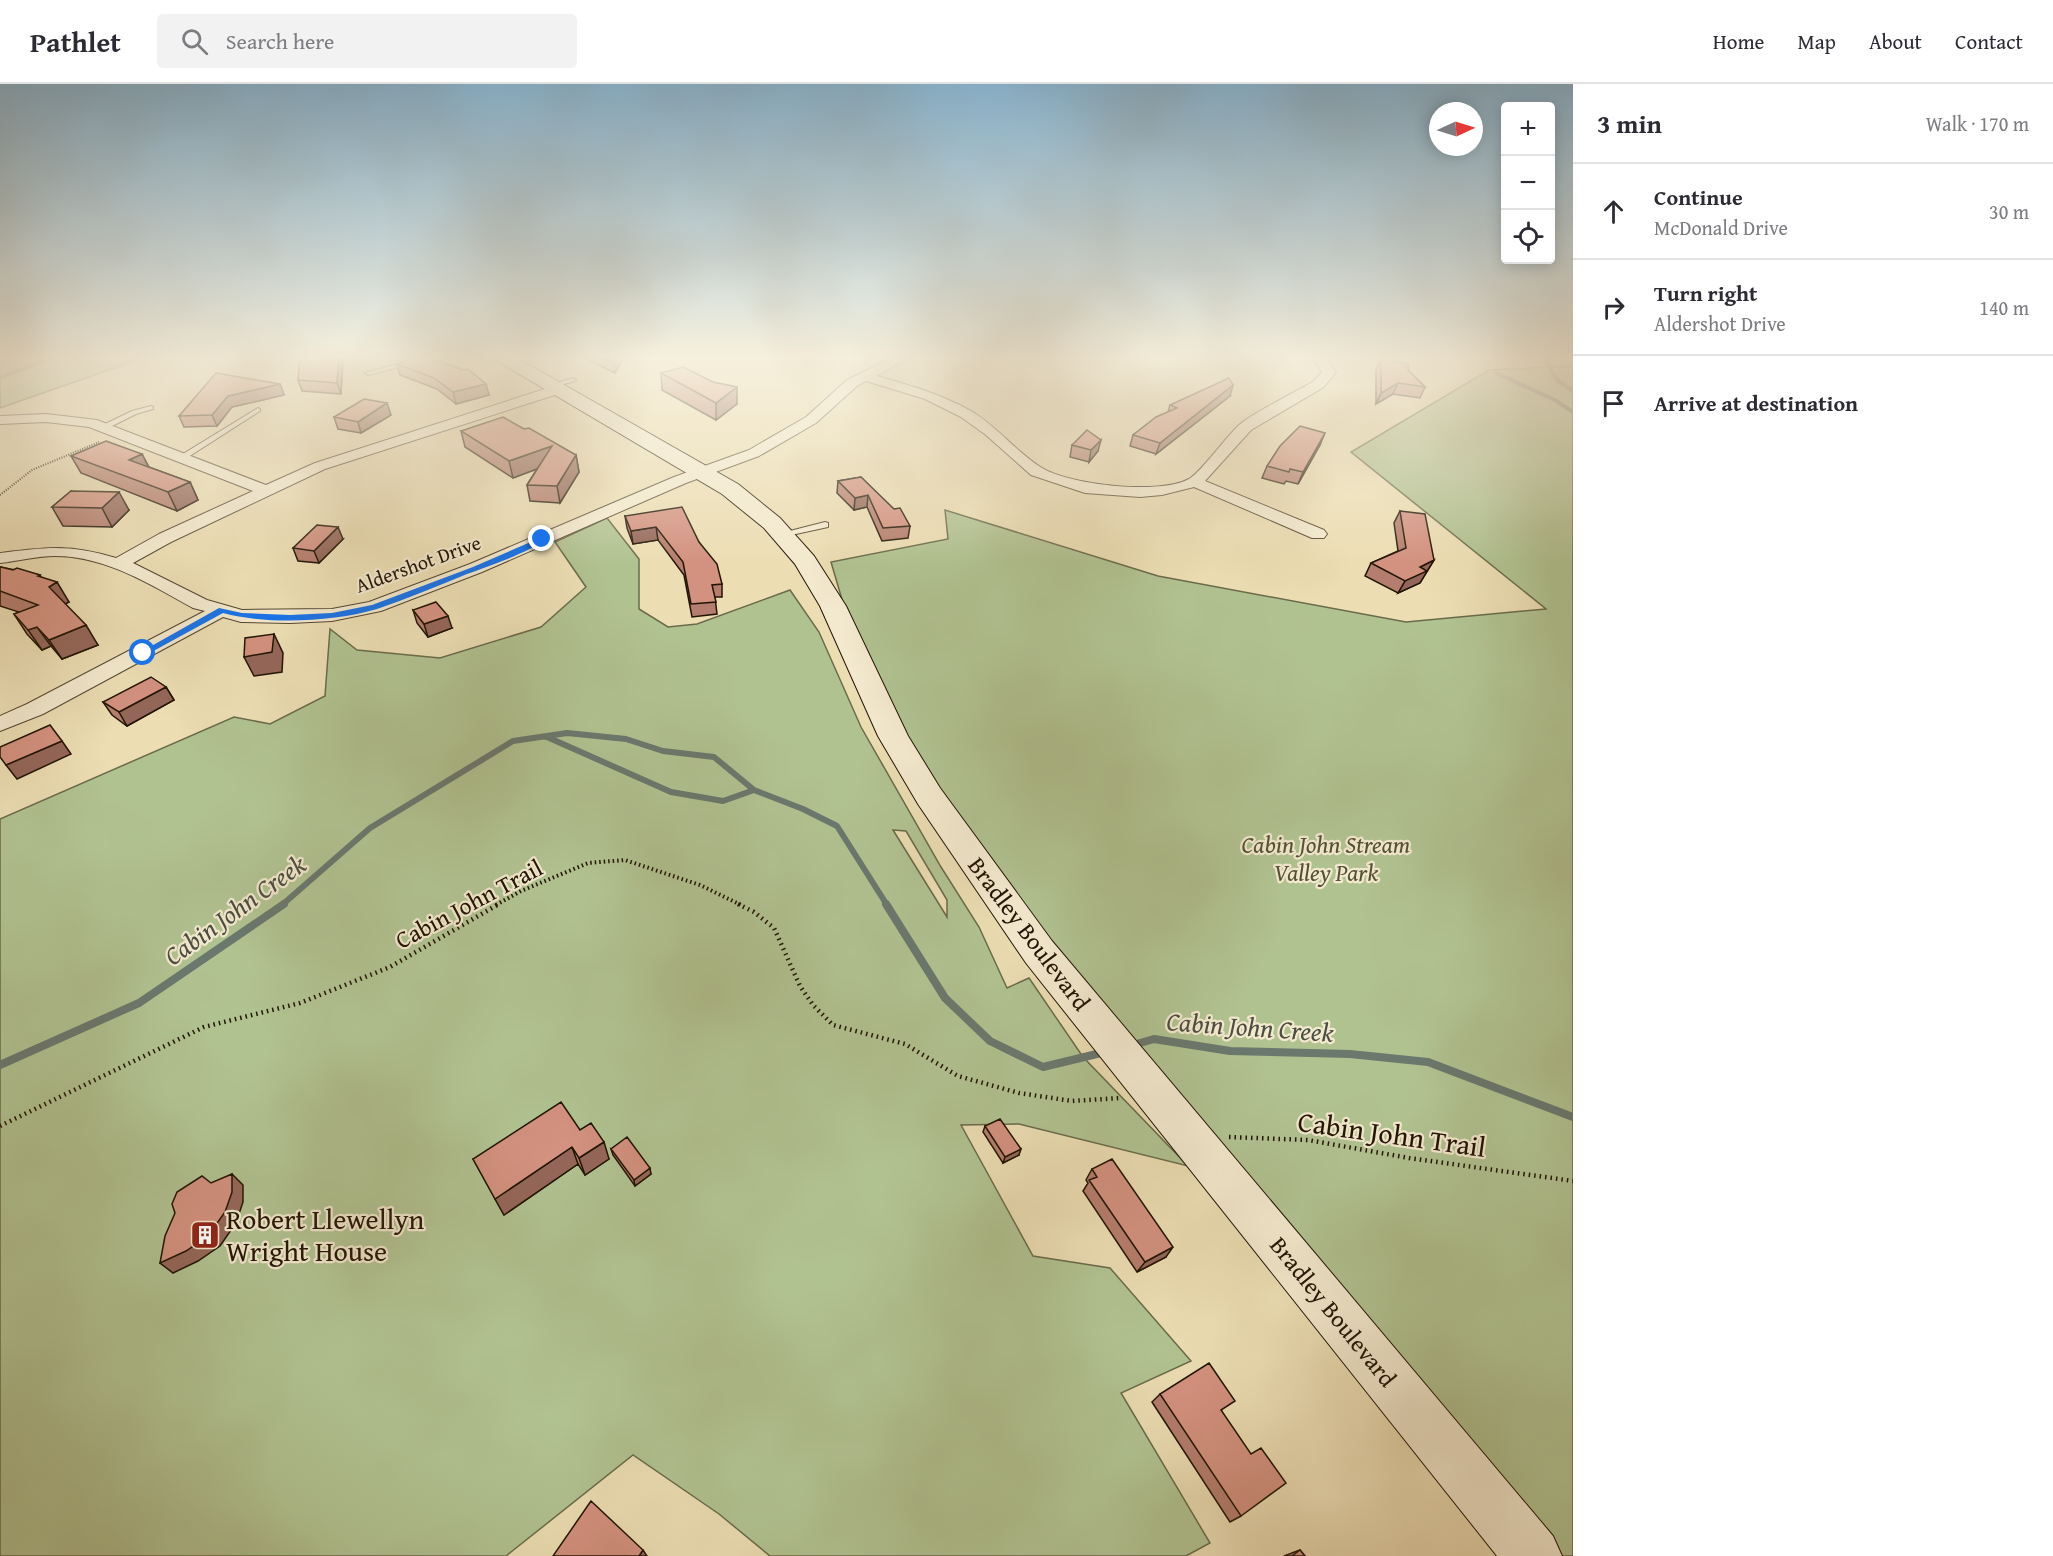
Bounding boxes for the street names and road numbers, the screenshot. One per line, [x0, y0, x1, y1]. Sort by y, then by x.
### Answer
street label: Aldershot Drive [351, 527, 485, 600]
street label: Bradley Boulevard [960, 849, 1099, 1018]
street label: Cabin John Trail [389, 850, 549, 957]
street label: Cabin John Trail [1295, 1100, 1489, 1167]
street label: Bradley Boulevard [1262, 1229, 1405, 1395]

